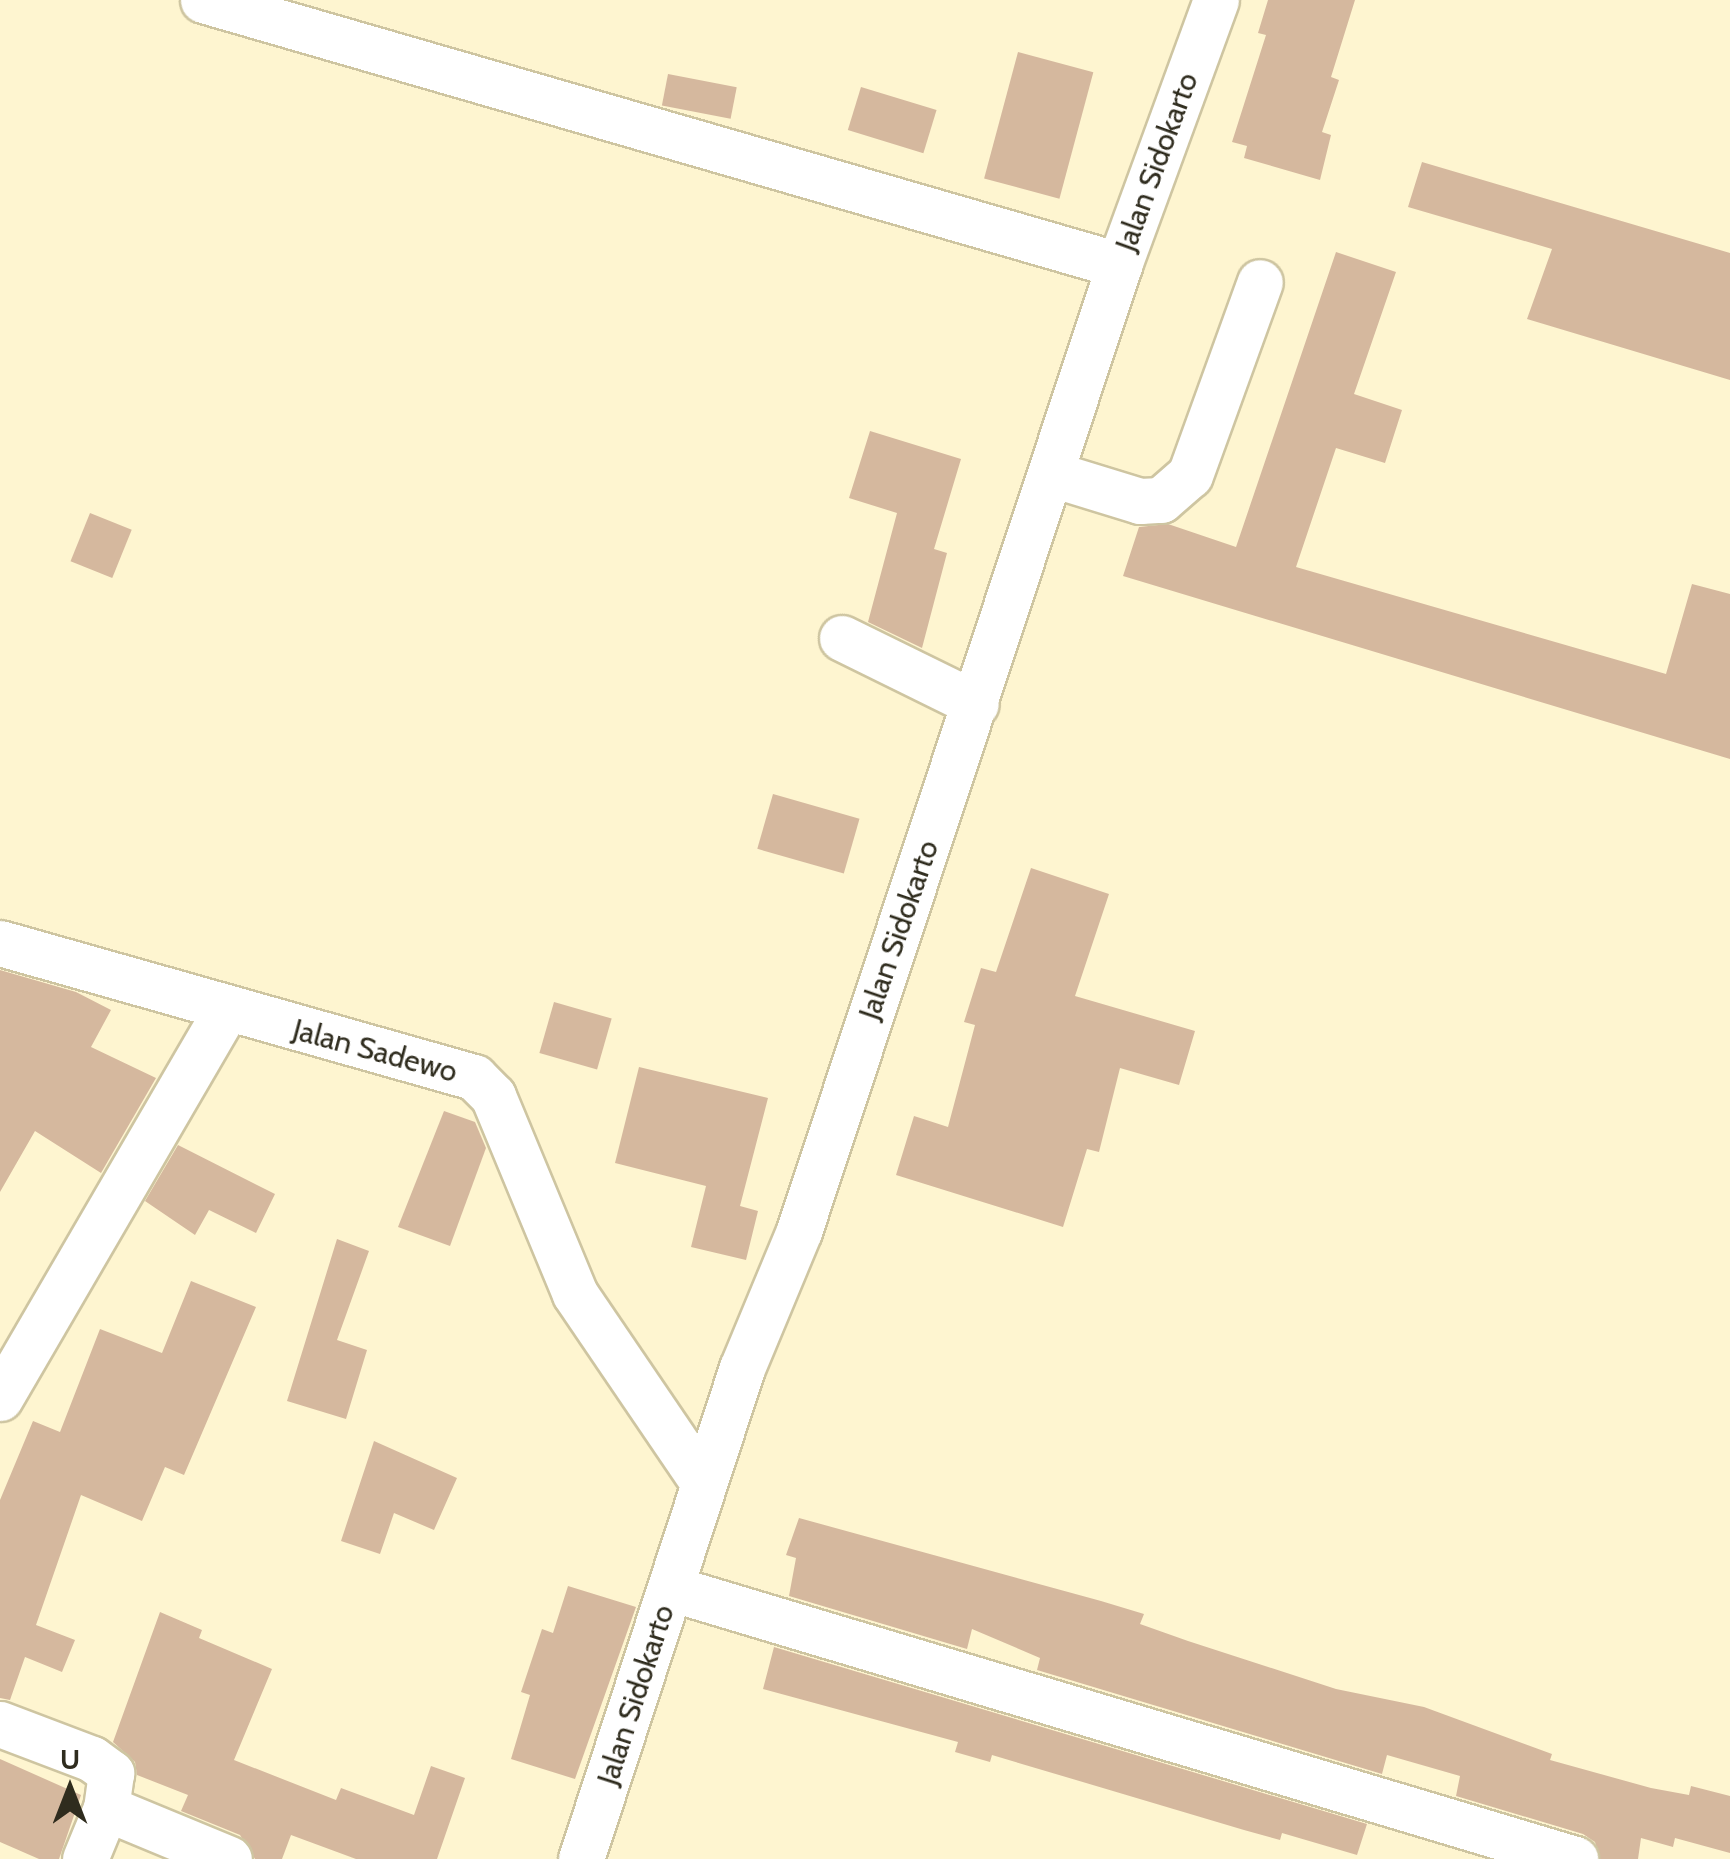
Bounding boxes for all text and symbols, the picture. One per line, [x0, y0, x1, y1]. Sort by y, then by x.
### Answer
street label: Jalan Sidokarto [1108, 68, 1206, 256]
street label: Jalan Sidokarto [851, 836, 947, 1024]
street label: Jalan Sadewo [289, 1012, 461, 1090]
street label: Jalan Sidokarto [590, 1600, 682, 1790]
north arrow [20, 1739, 120, 1839]
text: U [60, 1742, 80, 1776]

